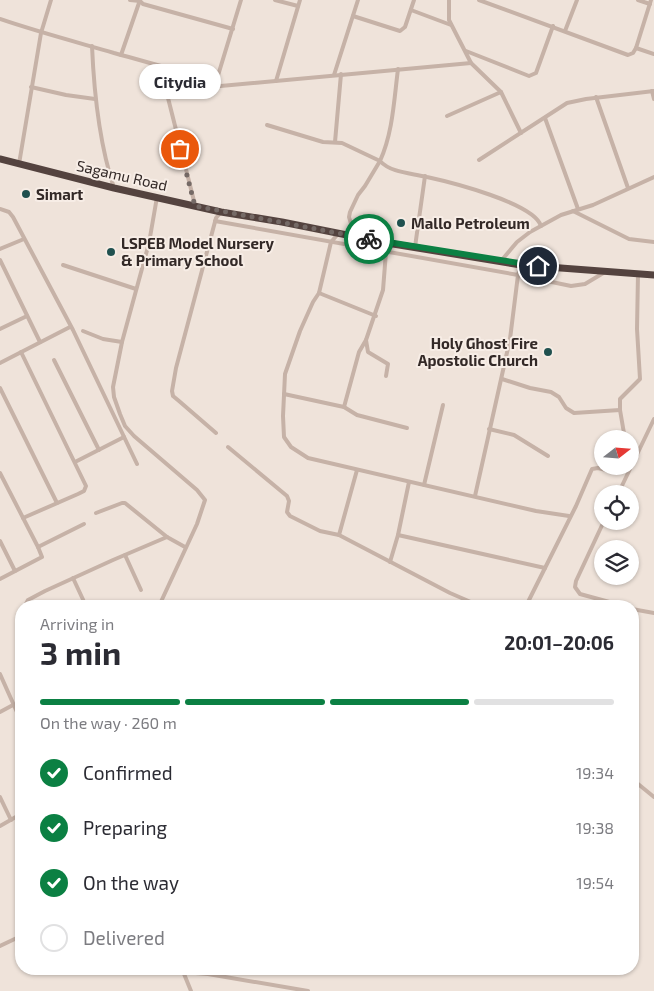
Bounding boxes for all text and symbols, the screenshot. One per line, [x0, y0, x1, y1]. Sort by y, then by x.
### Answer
callout: Citydia [139, 64, 221, 99]
text: Citydia [154, 72, 206, 91]
pin [159, 128, 201, 170]
icon: bag [166, 135, 194, 163]
street label: Sagamu Road [75, 156, 169, 194]
place label: Simart [36, 185, 83, 203]
marker: Simart [20, 188, 32, 200]
courier [344, 214, 394, 264]
place label: Mallo Petroleum [411, 214, 530, 232]
marker: Mallo Petroleum [395, 217, 407, 229]
icon: bike [355, 225, 383, 253]
place label: LSPEB Model Nursery & Primary School [121, 234, 274, 270]
pin [517, 245, 559, 287]
marker: LSPEB Model Nursery & Primary School [105, 246, 117, 258]
icon: home [524, 252, 552, 280]
place label: Holy Ghost Fire Apostolic Church [418, 334, 538, 369]
marker: Holy Ghost Fire Apostolic Church [542, 346, 554, 358]
north arrow [594, 430, 639, 475]
map controls [594, 430, 639, 585]
button: locate [594, 485, 639, 530]
button: layers [594, 540, 639, 585]
text: Arriving in [40, 614, 114, 633]
text: 20:01–20:06 [504, 631, 614, 654]
text: 3 min [40, 633, 121, 671]
text: On the way · 260 m [40, 713, 177, 732]
icon: check [40, 759, 68, 787]
text: Confirmed [83, 761, 173, 784]
text: 19:34 [576, 763, 614, 782]
icon: check [40, 814, 68, 842]
text: Preparing [83, 816, 167, 839]
text: 19:38 [576, 818, 614, 837]
icon: check [40, 869, 68, 897]
text: On the way [83, 871, 179, 894]
text: 19:54 [576, 873, 614, 892]
text: Delivered [83, 926, 165, 949]

